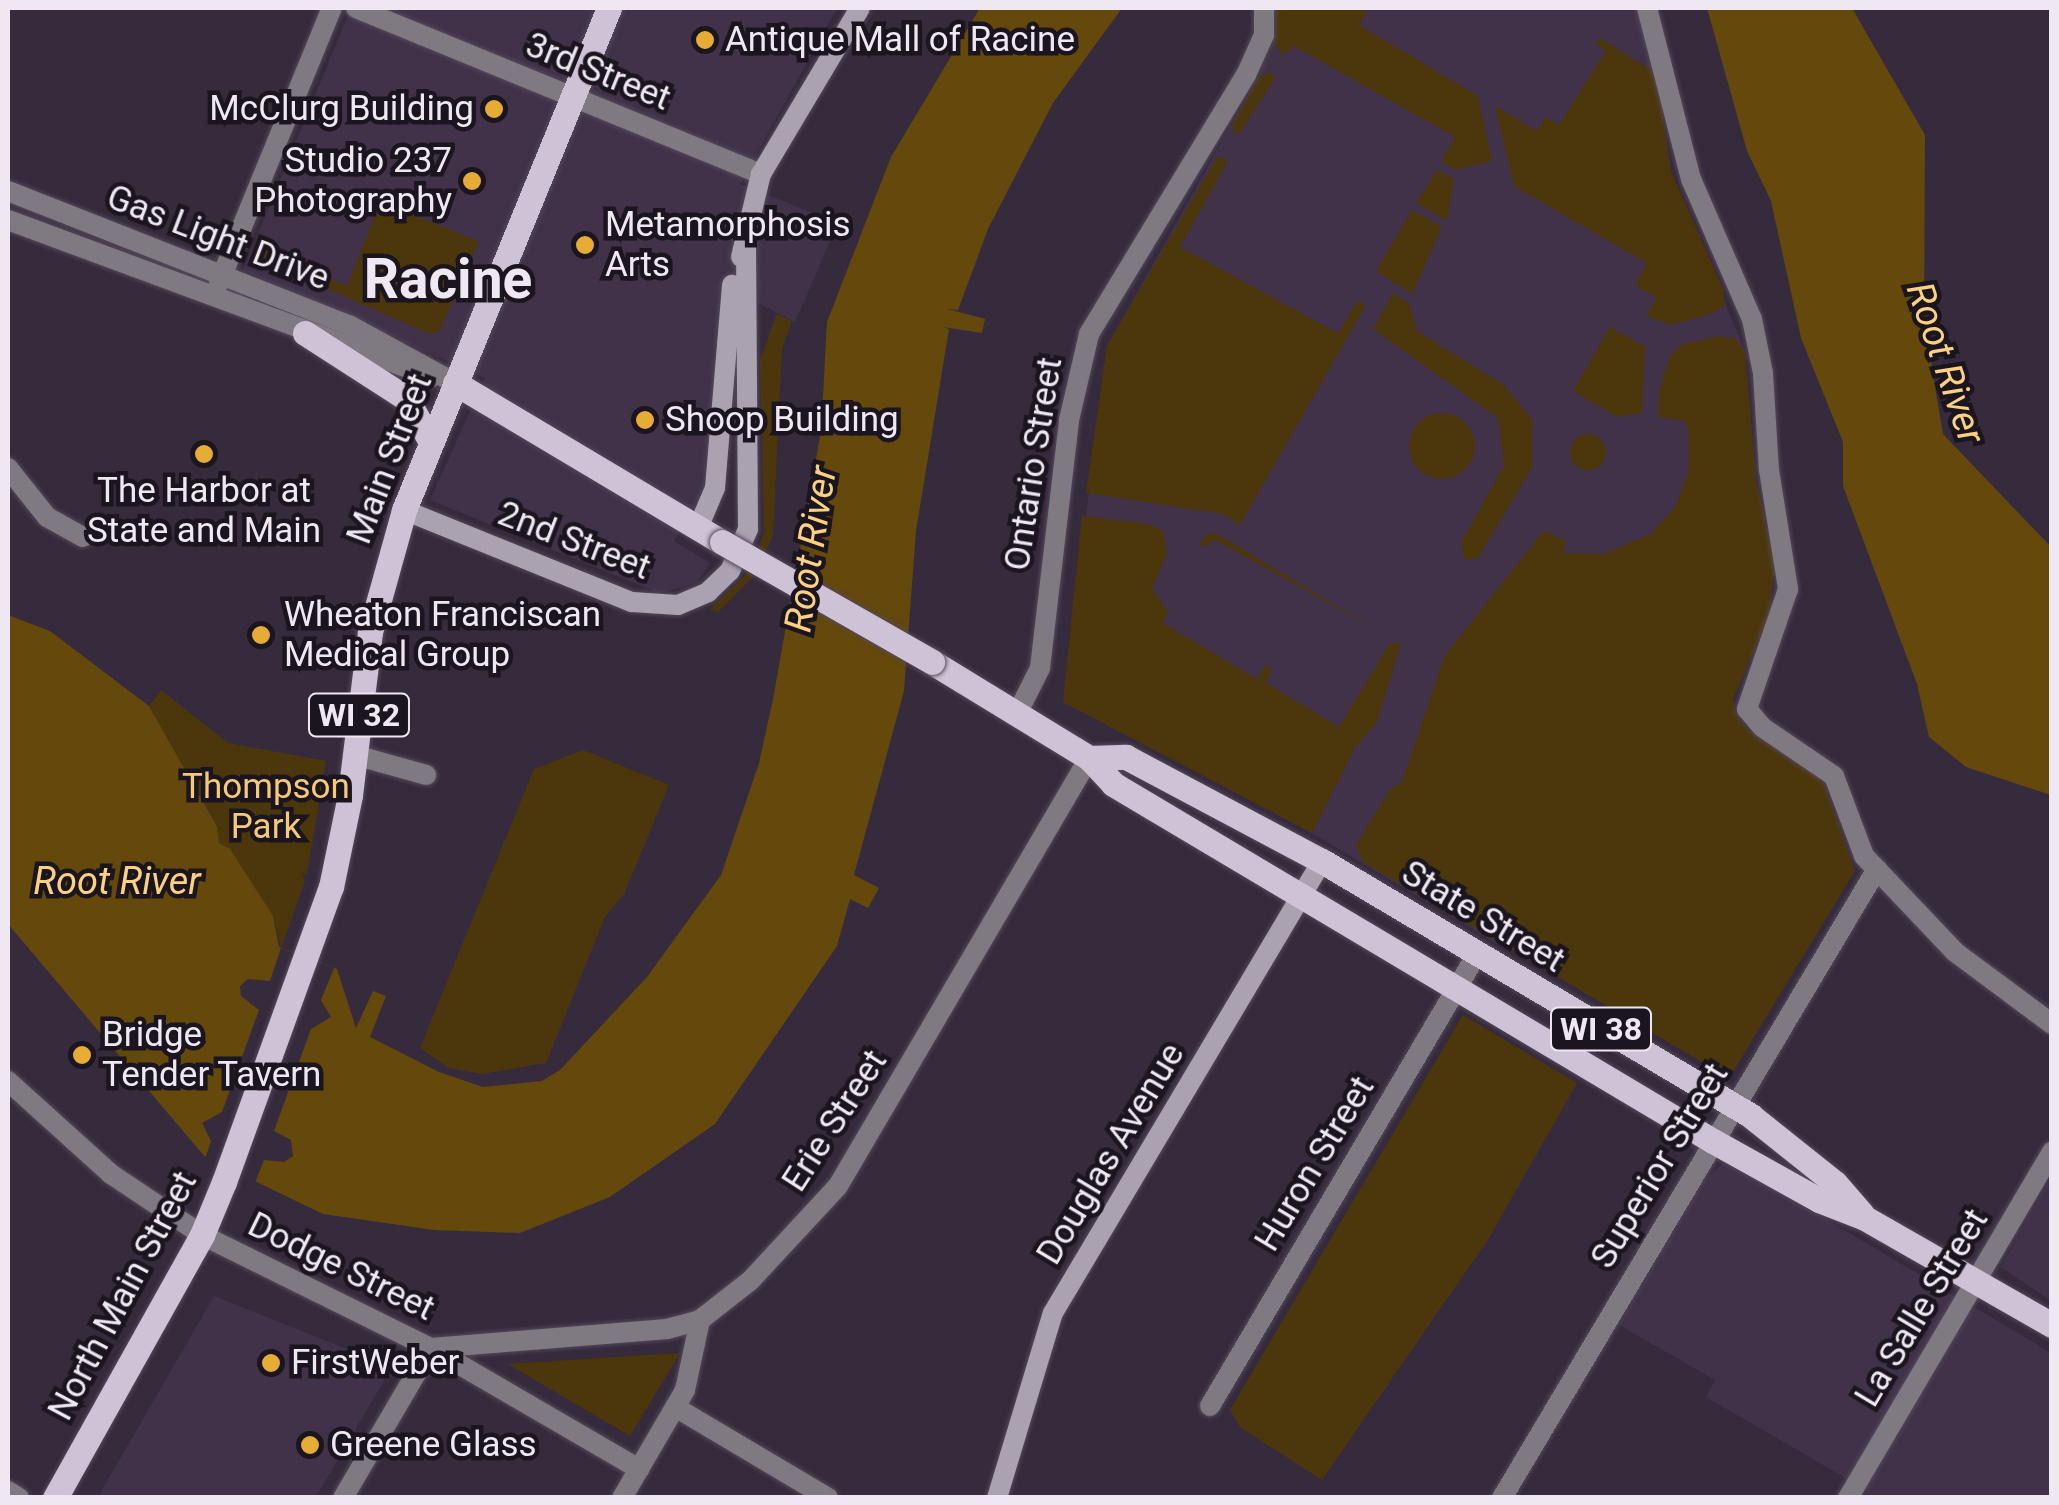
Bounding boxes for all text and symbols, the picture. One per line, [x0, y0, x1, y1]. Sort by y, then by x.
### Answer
place label: Antique Mall of Racine [725, 19, 1075, 61]
street label: 3rd Street [520, 24, 676, 120]
marker: Antique Mall of Racine [694, 29, 716, 51]
place label: McClurg Building [209, 88, 474, 130]
marker: McClurg Building [483, 98, 505, 120]
place label: Studio 237 Photography [254, 140, 452, 222]
marker: Studio 237 Photography [461, 170, 483, 192]
street label: Gas Light Drive [101, 176, 335, 300]
place label: Metamorphosis Arts [605, 204, 851, 286]
marker: Metamorphosis Arts [574, 234, 596, 256]
district label: Racine [364, 247, 532, 313]
water label: Root River [1896, 276, 1994, 450]
street label: Ontario Street [996, 354, 1072, 574]
street label: Main Street [338, 368, 442, 550]
place label: Shoop Building [665, 399, 899, 441]
marker: Shoop Building [634, 409, 656, 431]
marker: The Harbor at State and Main [193, 443, 215, 465]
water label: Root River [775, 463, 847, 635]
place label: The Harbor at State and Main [87, 470, 321, 552]
street label: 2nd Street [492, 493, 656, 589]
place label: Wheaton Franciscan Medical Group [284, 594, 601, 676]
marker: Wheaton Franciscan Medical Group [248, 622, 274, 648]
road number: WI 32 [306, 688, 412, 742]
park label: Thompson Park [182, 766, 350, 848]
street label: State Street [1394, 852, 1572, 982]
water label: Root River [33, 859, 201, 905]
road number: WI 38 [1548, 1002, 1654, 1056]
place label: Bridge Tender Tavern [102, 1014, 322, 1096]
street label: Douglas Avenue [1028, 1036, 1194, 1272]
street label: Erie Street [774, 1043, 896, 1199]
marker: Bridge Tender Tavern [71, 1044, 93, 1066]
street label: Superior Street [1582, 1056, 1738, 1276]
street label: Huron Street [1247, 1069, 1383, 1259]
street label: North Main Street [40, 1165, 206, 1427]
street label: La Salle Street [1847, 1202, 1997, 1414]
street label: Dodge Street [241, 1204, 441, 1330]
place label: FirstWeber [291, 1342, 459, 1384]
marker: FirstWeber [260, 1352, 282, 1374]
place label: Greene Glass [330, 1424, 537, 1466]
marker: Greene Glass [299, 1434, 321, 1456]

